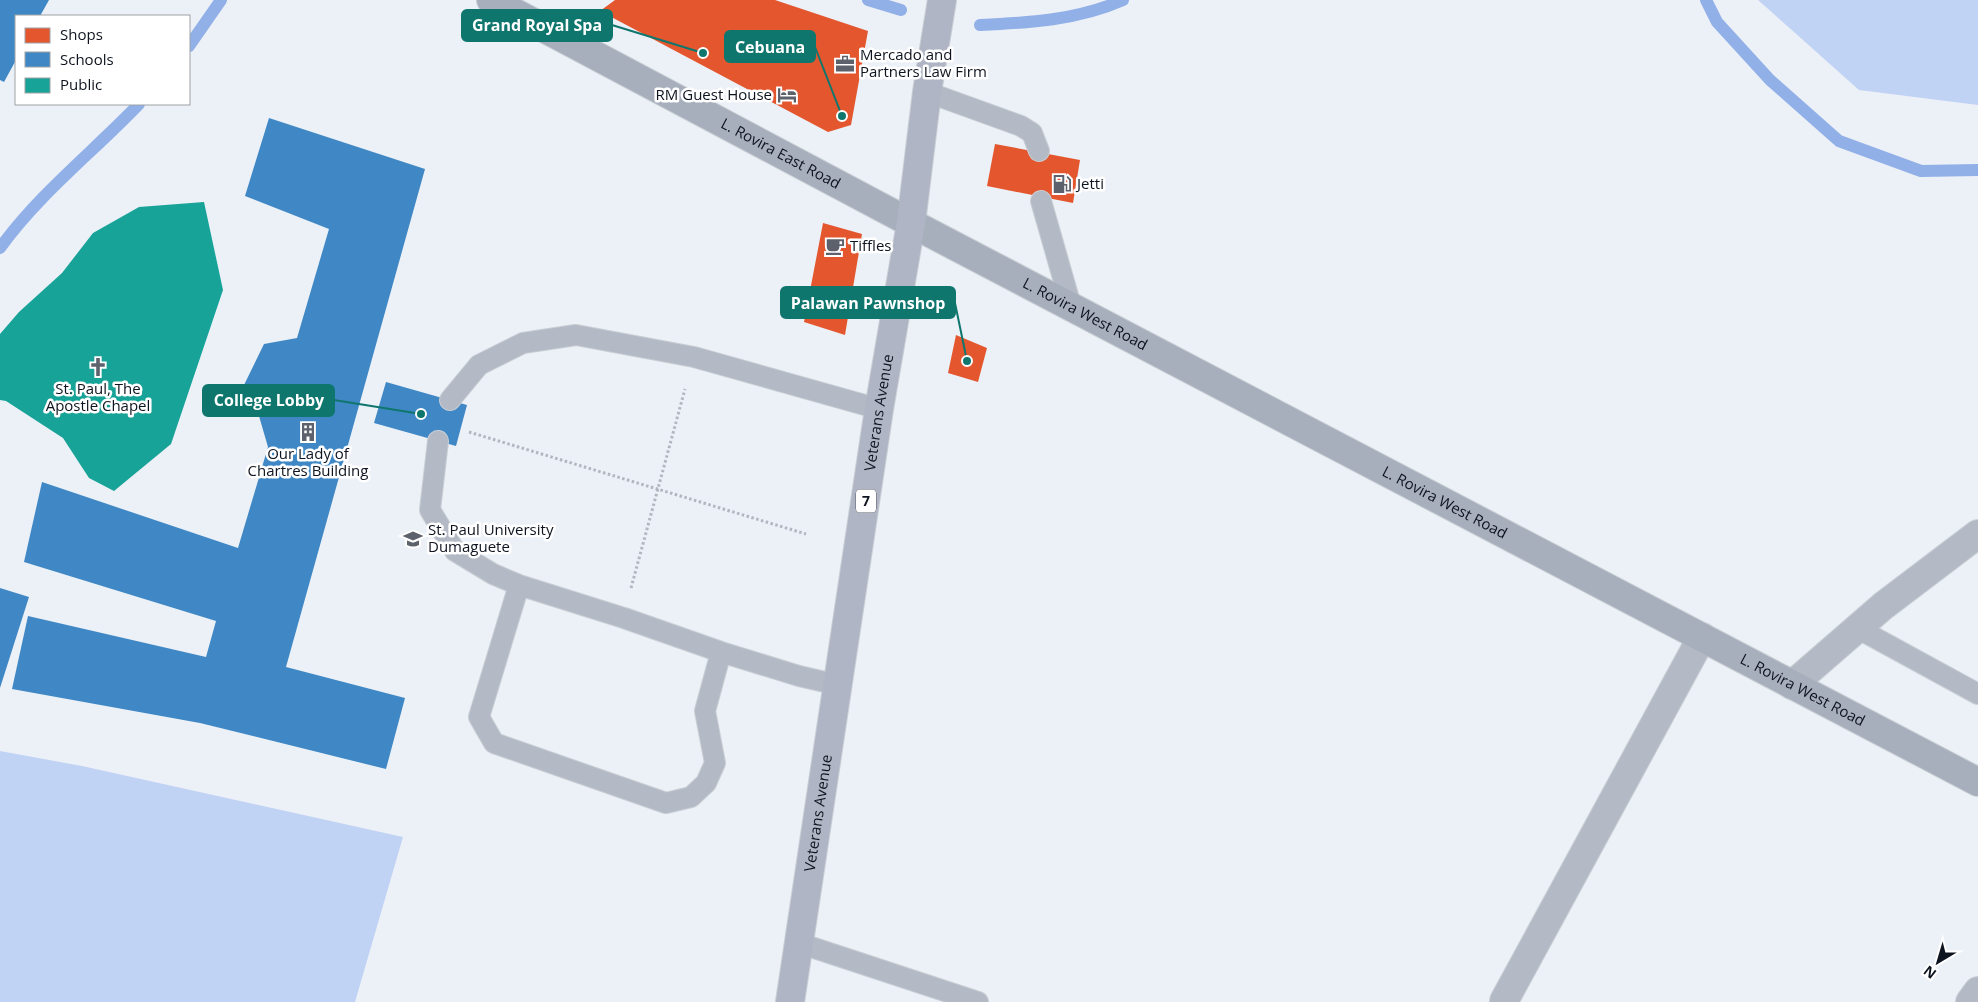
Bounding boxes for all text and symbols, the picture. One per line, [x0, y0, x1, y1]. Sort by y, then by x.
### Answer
callout: Grand Royal Spa [462, 10, 612, 41]
text: Grand Royal Spa [472, 14, 602, 36]
legend [15, 15, 190, 105]
text: Shops [60, 24, 103, 44]
callout: Cebuana [725, 31, 815, 62]
text: Cebuana [735, 36, 805, 58]
place label: Mercado and Partners Law Firm [860, 44, 987, 81]
text: Schools [60, 49, 114, 69]
office icon: Mercado and Partners Law Firm [834, 53, 856, 75]
text: Public [60, 74, 102, 94]
place label: RM Guest House [656, 84, 772, 104]
hotel icon: RM Guest House [776, 84, 798, 106]
street label: L. Rovira East Road [718, 113, 844, 193]
fuel station icon: Jetti [1051, 173, 1073, 195]
place label: Jetti [1075, 173, 1104, 193]
cafe icon: Tiffles [824, 235, 846, 257]
place label: Tiffles [850, 235, 892, 255]
street label: L. Rovira West Road [1020, 272, 1151, 354]
callout: Palawan Pawnshop [781, 287, 955, 318]
text: Palawan Pawnshop [791, 292, 945, 314]
street label: Veterans Avenue [859, 352, 897, 472]
church icon: St. Paul, The Apostle Chapel [87, 356, 109, 378]
place label: St. Paul, The Apostle Chapel [46, 378, 150, 415]
callout: College Lobby [203, 385, 334, 416]
text: College Lobby [214, 389, 325, 411]
building icon: Our Lady of Chartres Building [297, 421, 319, 443]
place label: Our Lady of Chartres Building [248, 443, 368, 480]
street label: L. Rovira West Road [1379, 461, 1511, 543]
road number: 7 [856, 490, 876, 512]
place label: St. Paul University Dumaguete [428, 519, 554, 556]
school or university icon: St. Paul University Dumaguete [402, 528, 424, 550]
street label: L. Rovira West Road [1737, 648, 1869, 730]
street label: Veterans Avenue [799, 753, 836, 873]
north arrow [1913, 937, 1963, 987]
text: N [1919, 962, 1940, 984]

